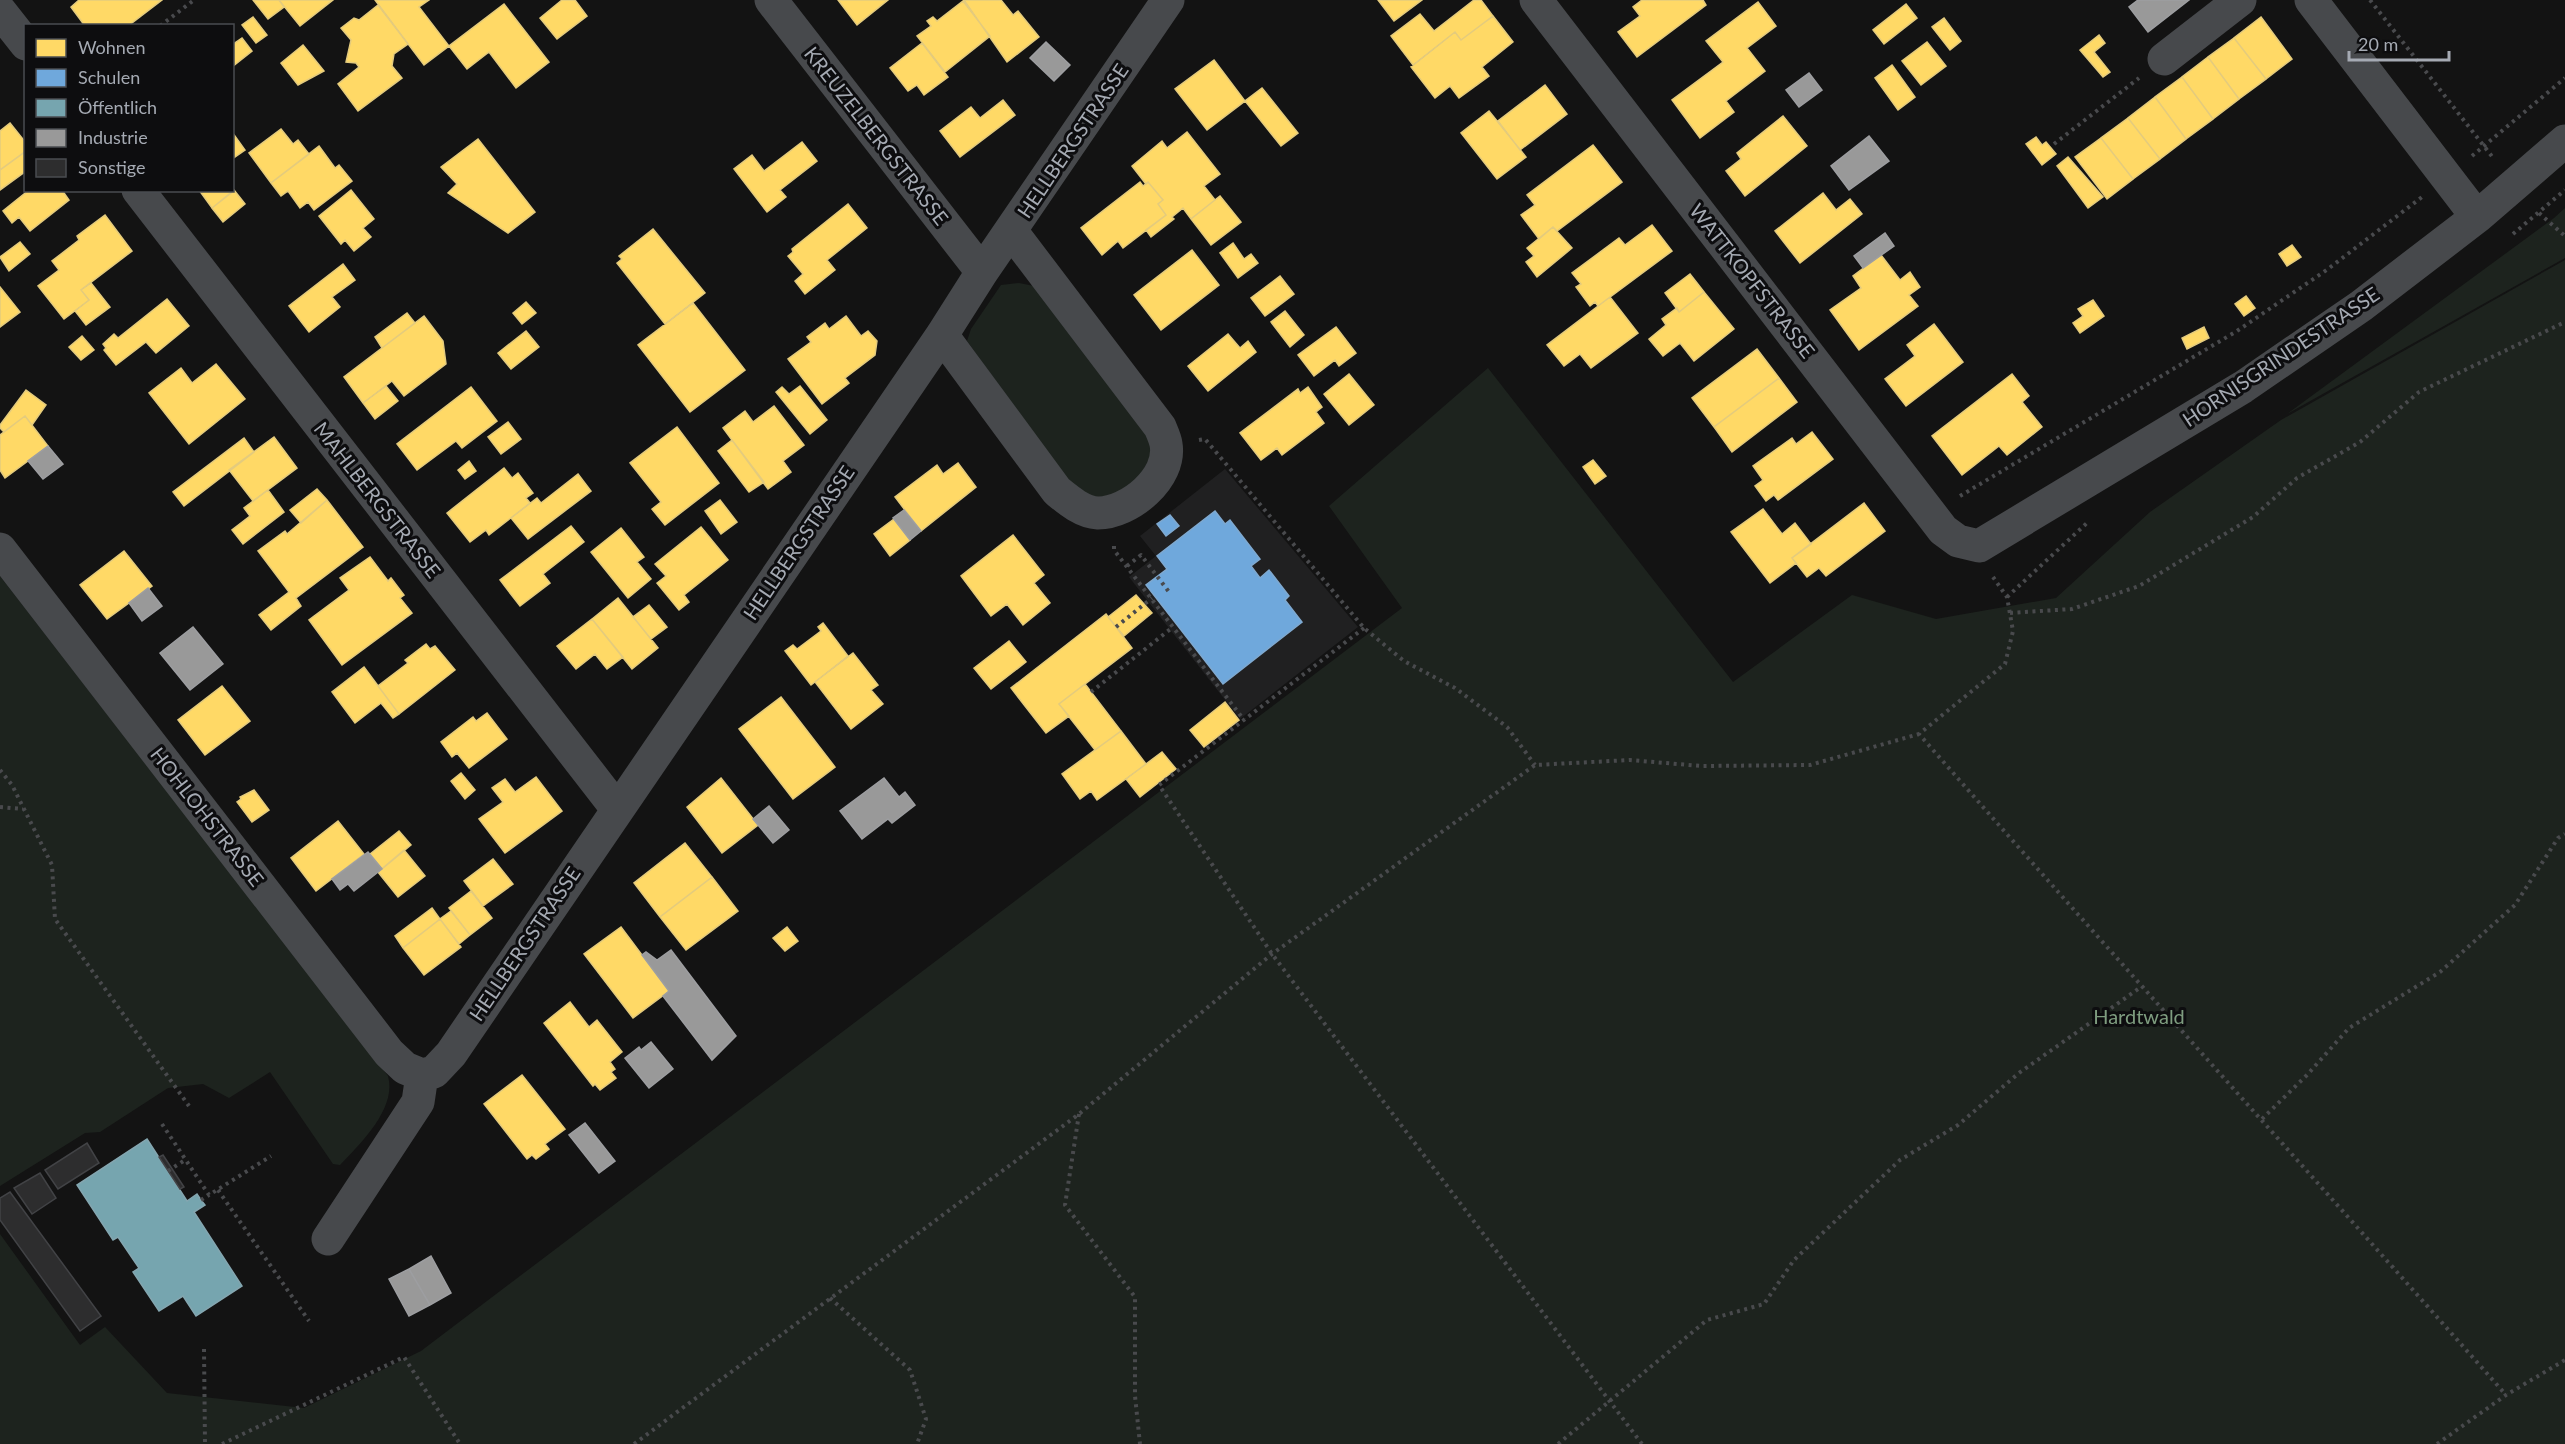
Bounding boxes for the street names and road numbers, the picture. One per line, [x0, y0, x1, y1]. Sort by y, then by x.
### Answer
street label: KREUZELBERGSTRASSE [800, 42, 954, 229]
street label: HELLBERGSTRASSE [1012, 59, 1133, 222]
street label: WATTKOPFSTRASSE [1685, 199, 1820, 362]
street label: HORNISGRINDESTRASSE [2177, 281, 2383, 431]
street label: MAHLBERGSTRASSE [309, 417, 446, 582]
street label: HELLBERGSTRASSE [738, 461, 859, 624]
street label: HOHLOHSTRASSE [146, 742, 269, 891]
street label: HELLBERGSTRASSE [464, 862, 585, 1025]

